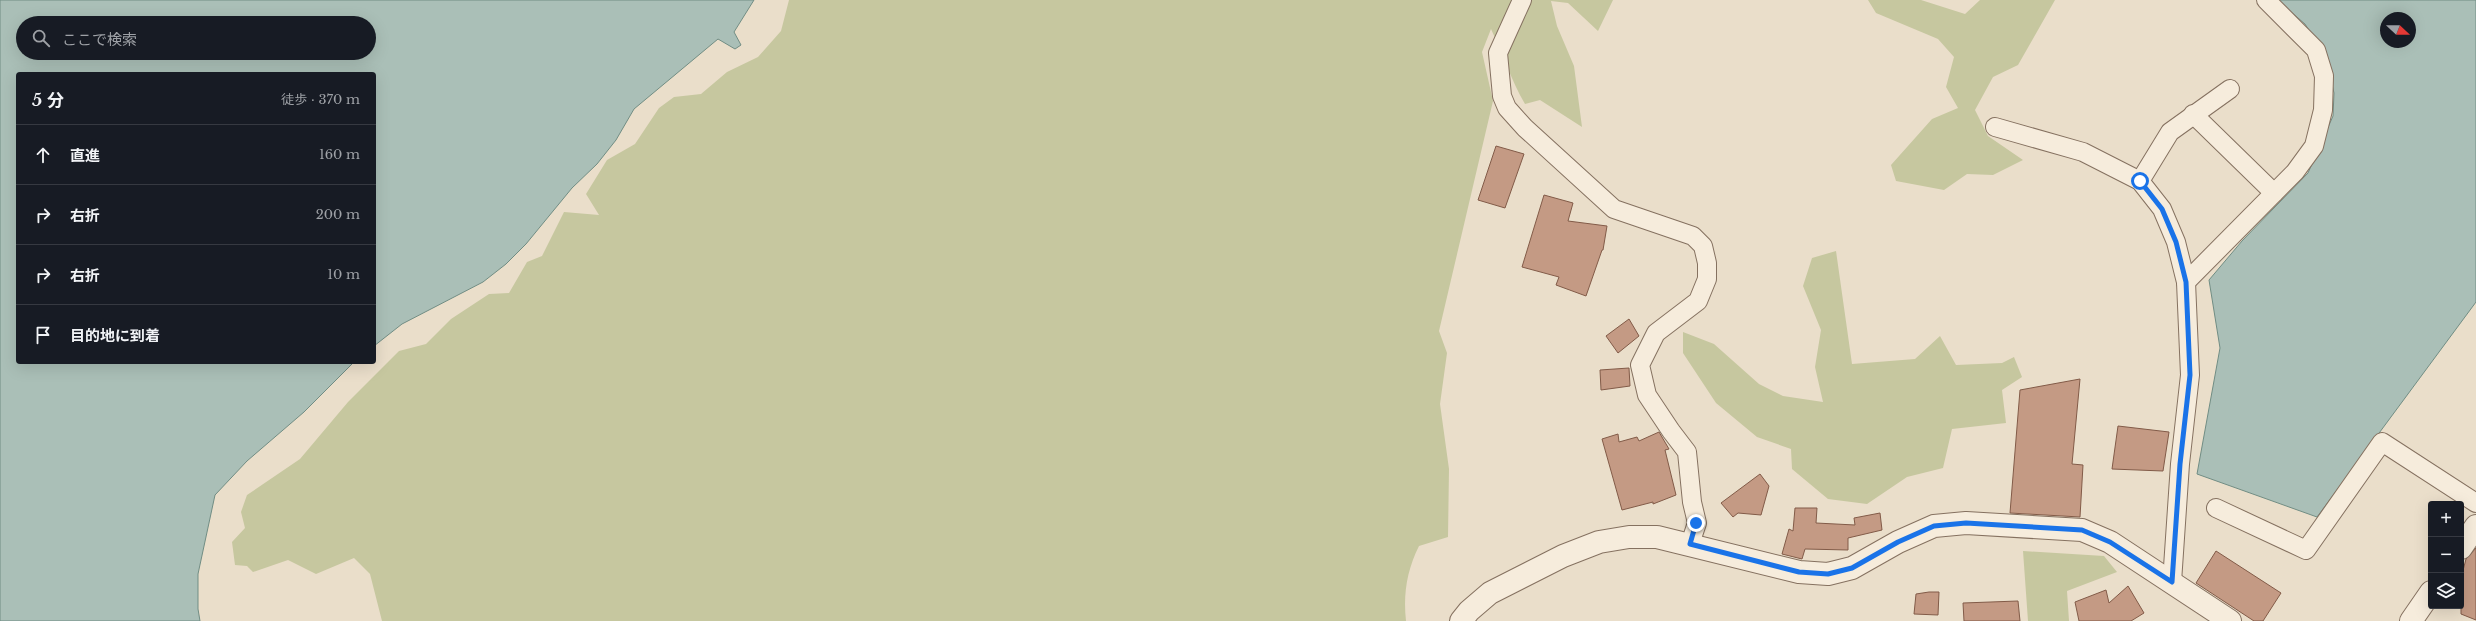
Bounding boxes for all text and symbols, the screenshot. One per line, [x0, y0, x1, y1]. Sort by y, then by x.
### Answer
north arrow [2380, 12, 2416, 48]
search box [16, 16, 376, 60]
icon: search [30, 27, 52, 49]
text: ここで検索 [62, 30, 137, 49]
text: 5 分 [32, 90, 64, 111]
text: 徒歩 · 370 m [281, 91, 360, 108]
icon: ahead [32, 144, 54, 166]
text: 直進 [70, 146, 100, 165]
text: 160 m [319, 146, 360, 163]
route start [2131, 172, 2149, 190]
icon: right [32, 204, 54, 226]
text: 右折 [70, 206, 100, 225]
text: 200 m [316, 206, 360, 223]
icon: right [32, 264, 54, 286]
text: 右折 [70, 266, 100, 285]
text: 10 m [327, 266, 360, 283]
icon: arrive [32, 324, 54, 346]
text: 目的地に到着 [70, 326, 160, 345]
map controls [2428, 501, 2464, 609]
button: + [2428, 501, 2464, 537]
route end [1687, 514, 1705, 532]
button: − [2428, 537, 2464, 573]
button: layers [2428, 573, 2464, 609]

